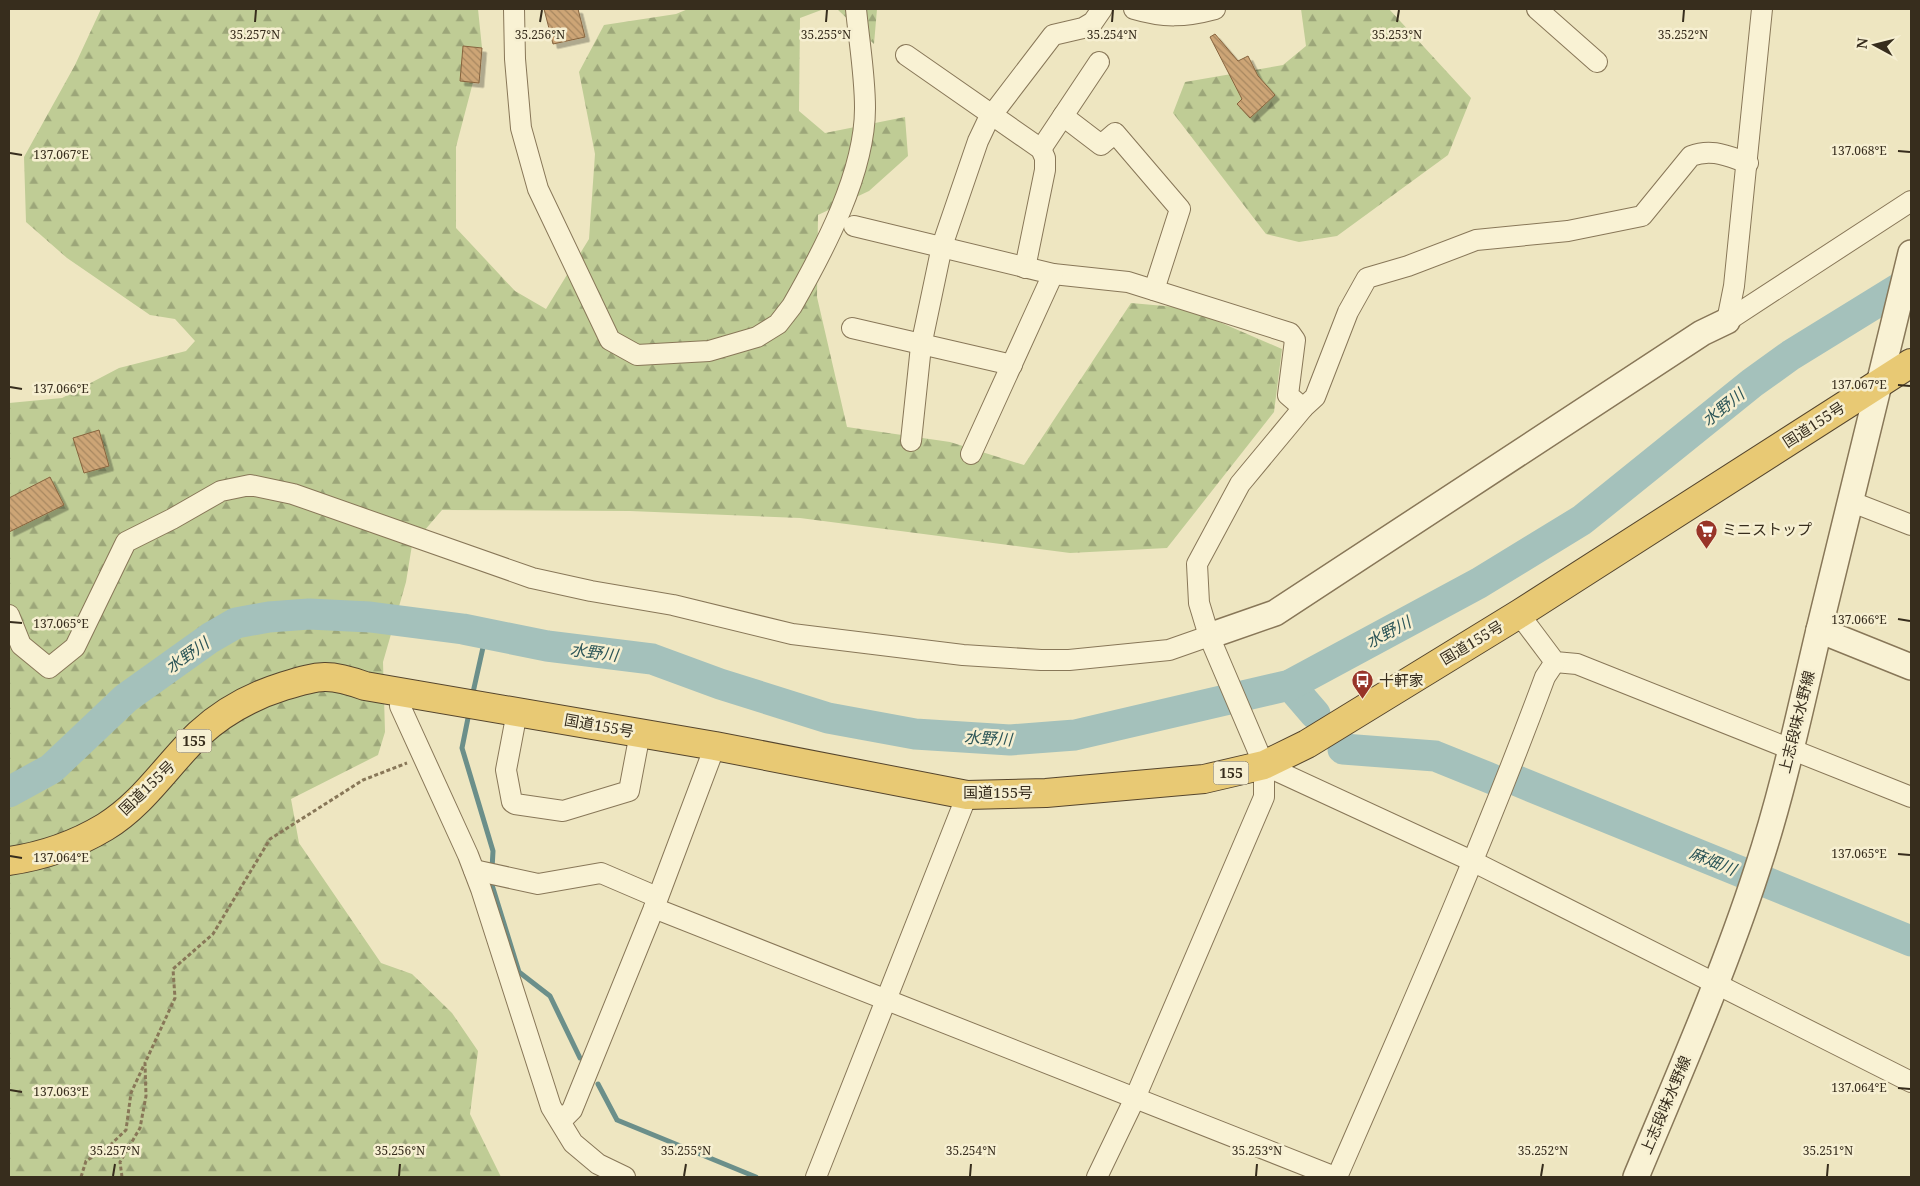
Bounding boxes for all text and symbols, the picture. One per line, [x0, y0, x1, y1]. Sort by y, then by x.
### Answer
north arrow [1850, 20, 1900, 70]
text: 35.257°N [230, 26, 280, 43]
text: 35.256°N [515, 26, 565, 43]
text: 35.255°N [801, 26, 851, 43]
text: 35.254°N [1087, 26, 1137, 43]
text: 35.253°N [1372, 26, 1422, 43]
text: 35.252°N [1658, 26, 1708, 43]
text: N [1851, 37, 1872, 50]
text: 137.068°E [1831, 142, 1887, 159]
text: 137.067°E [33, 146, 89, 163]
text: 137.067°E [1831, 376, 1887, 393]
text: 137.066°E [33, 380, 89, 397]
water label: 水野川 [1697, 382, 1750, 431]
street label: 国道155号 [1779, 397, 1848, 452]
supermarket icon: ミニストップ [1694, 518, 1718, 549]
place label: ミニストップ [1722, 519, 1812, 539]
water label: 水野川 [1362, 610, 1416, 653]
text: 137.066°E [1831, 611, 1887, 628]
text: 137.065°E [33, 615, 89, 632]
street label: 国道155号 [1436, 616, 1507, 669]
water label: 水野川 [161, 631, 215, 678]
water label: 水野川 [569, 638, 621, 666]
street label: 上志段味水野線 [1774, 668, 1818, 775]
bus stop icon: 十軒家 [1351, 669, 1375, 700]
place label: 十軒家 [1379, 670, 1424, 690]
street label: 国道155号 [563, 709, 635, 741]
water label: 水野川 [963, 726, 1015, 750]
road number: 155 [176, 729, 212, 752]
street label: 国道155号 [114, 756, 178, 819]
road number: 155 [1214, 761, 1248, 784]
street label: 国道155号 [963, 782, 1033, 802]
water label: 麻畑川 [1687, 842, 1741, 881]
text: 137.065°E [1831, 845, 1887, 862]
text: 137.064°E [33, 849, 89, 866]
street label: 上志段味水野線 [1635, 1052, 1695, 1157]
text: 137.064°E [1831, 1079, 1887, 1096]
text: 137.063°E [33, 1083, 89, 1100]
text: 35.257°N [90, 1142, 140, 1159]
text: 35.256°N [375, 1142, 425, 1159]
text: 35.255°N [661, 1142, 711, 1159]
text: 35.254°N [946, 1142, 996, 1159]
text: 35.253°N [1232, 1142, 1282, 1159]
text: 35.252°N [1518, 1142, 1568, 1159]
text: 35.251°N [1803, 1142, 1853, 1159]

